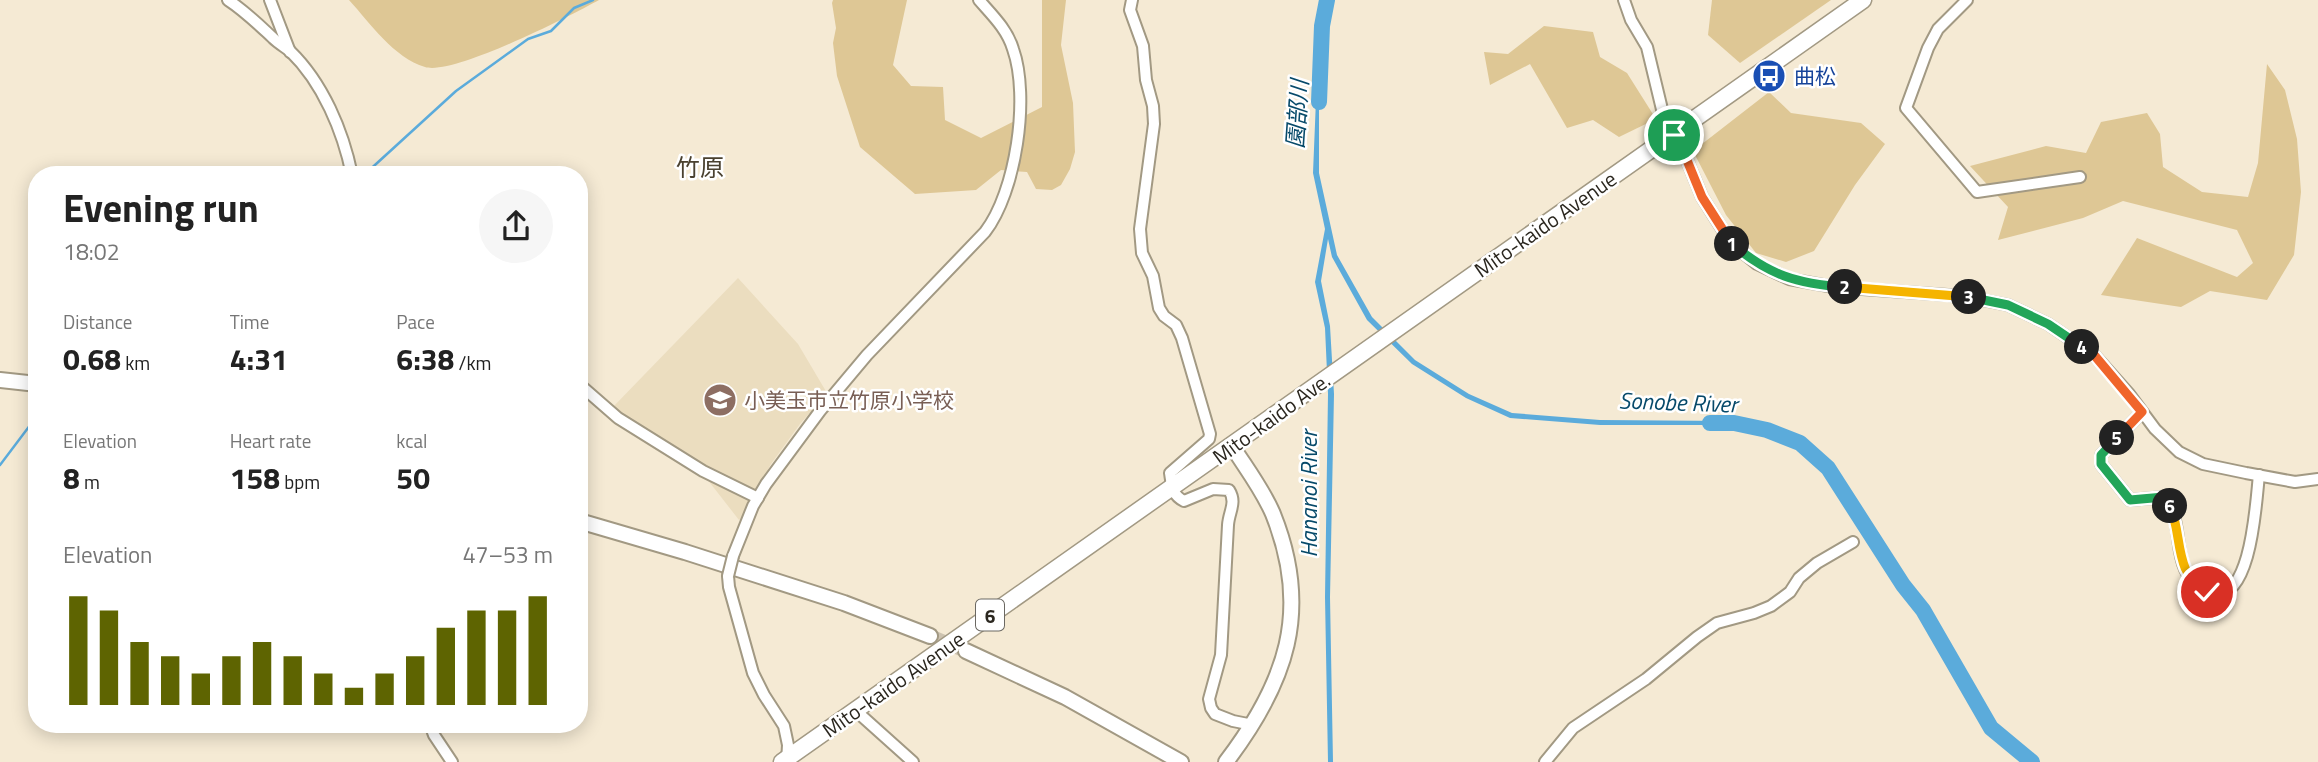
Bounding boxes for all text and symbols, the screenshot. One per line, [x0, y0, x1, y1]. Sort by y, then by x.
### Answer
bus stop icon: 曲松 [1750, 57, 1788, 95]
place label: 曲松 [1794, 60, 1836, 92]
water label: 園部川 [1277, 75, 1317, 150]
pin [1644, 105, 1704, 165]
icon: arrive [1655, 116, 1693, 154]
district label: 竹原 [676, 149, 724, 185]
street label: Mito-kaido Avenue [1467, 163, 1623, 285]
text: Evening run [63, 179, 259, 237]
button: share [479, 189, 553, 263]
pin: 1 [1714, 226, 1750, 262]
text: 1 [1726, 229, 1737, 258]
text: 18:02 [63, 234, 120, 269]
pin: 2 [1828, 270, 1862, 304]
text: 2 [1839, 272, 1850, 301]
pin: 3 [1952, 280, 1986, 314]
text: 3 [1963, 282, 1974, 311]
text: Distance [63, 307, 132, 336]
text: Time [230, 307, 269, 336]
text: Pace [396, 307, 435, 336]
pin: 4 [2064, 330, 2100, 364]
text: 4 [2076, 332, 2087, 361]
text: 0.68 [63, 336, 121, 382]
text: 4:31 [230, 336, 288, 382]
text: 6:38 [396, 336, 454, 382]
text: km [121, 348, 150, 377]
text: /km [454, 348, 491, 377]
street label: Mito-kaido Ave. [1205, 364, 1337, 472]
school or university icon: 小美玉市立竹原小学校 [701, 381, 739, 419]
water label: Sonobe River [1618, 382, 1741, 422]
place label: 小美玉市立竹原小学校 [744, 384, 954, 416]
pin: 5 [2100, 420, 2134, 456]
text: 5 [2111, 423, 2122, 452]
text: Elevation [63, 426, 137, 455]
text: Heart rate [230, 426, 311, 455]
text: kcal [396, 426, 427, 455]
water label: Hananoi River [1291, 428, 1326, 558]
text: 8 [63, 455, 80, 501]
text: 158 [230, 455, 280, 501]
text: 50 [396, 455, 430, 501]
text: m [80, 467, 100, 496]
text: bpm [280, 467, 320, 496]
pin: 6 [2152, 489, 2188, 524]
text: 6 [2164, 491, 2175, 520]
text: Elevation [63, 537, 152, 572]
text: 47–53 m [463, 537, 553, 572]
pin [2177, 562, 2237, 622]
icon: check [2188, 573, 2226, 611]
road number: 6 [976, 600, 1004, 630]
street label: Mito-kaido Avenue [815, 623, 971, 745]

